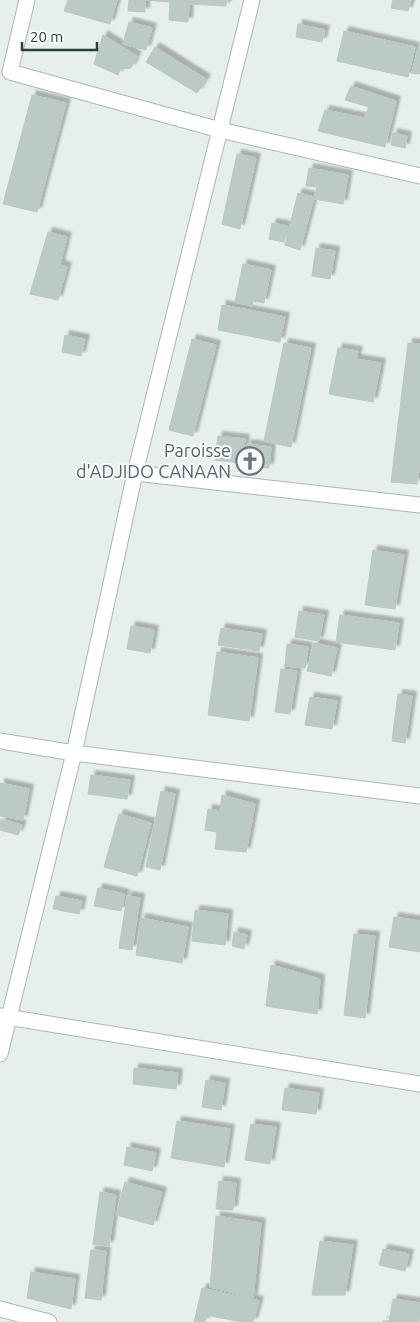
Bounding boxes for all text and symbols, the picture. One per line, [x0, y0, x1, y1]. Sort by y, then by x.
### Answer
scale bar [22, 20, 98, 52]
text: 20 m [30, 28, 63, 45]
place label: Paroisse d'ADJIDO CANAAN [76, 440, 231, 481]
church icon: Paroisse d'ADJIDO CANAAN [235, 446, 265, 476]

